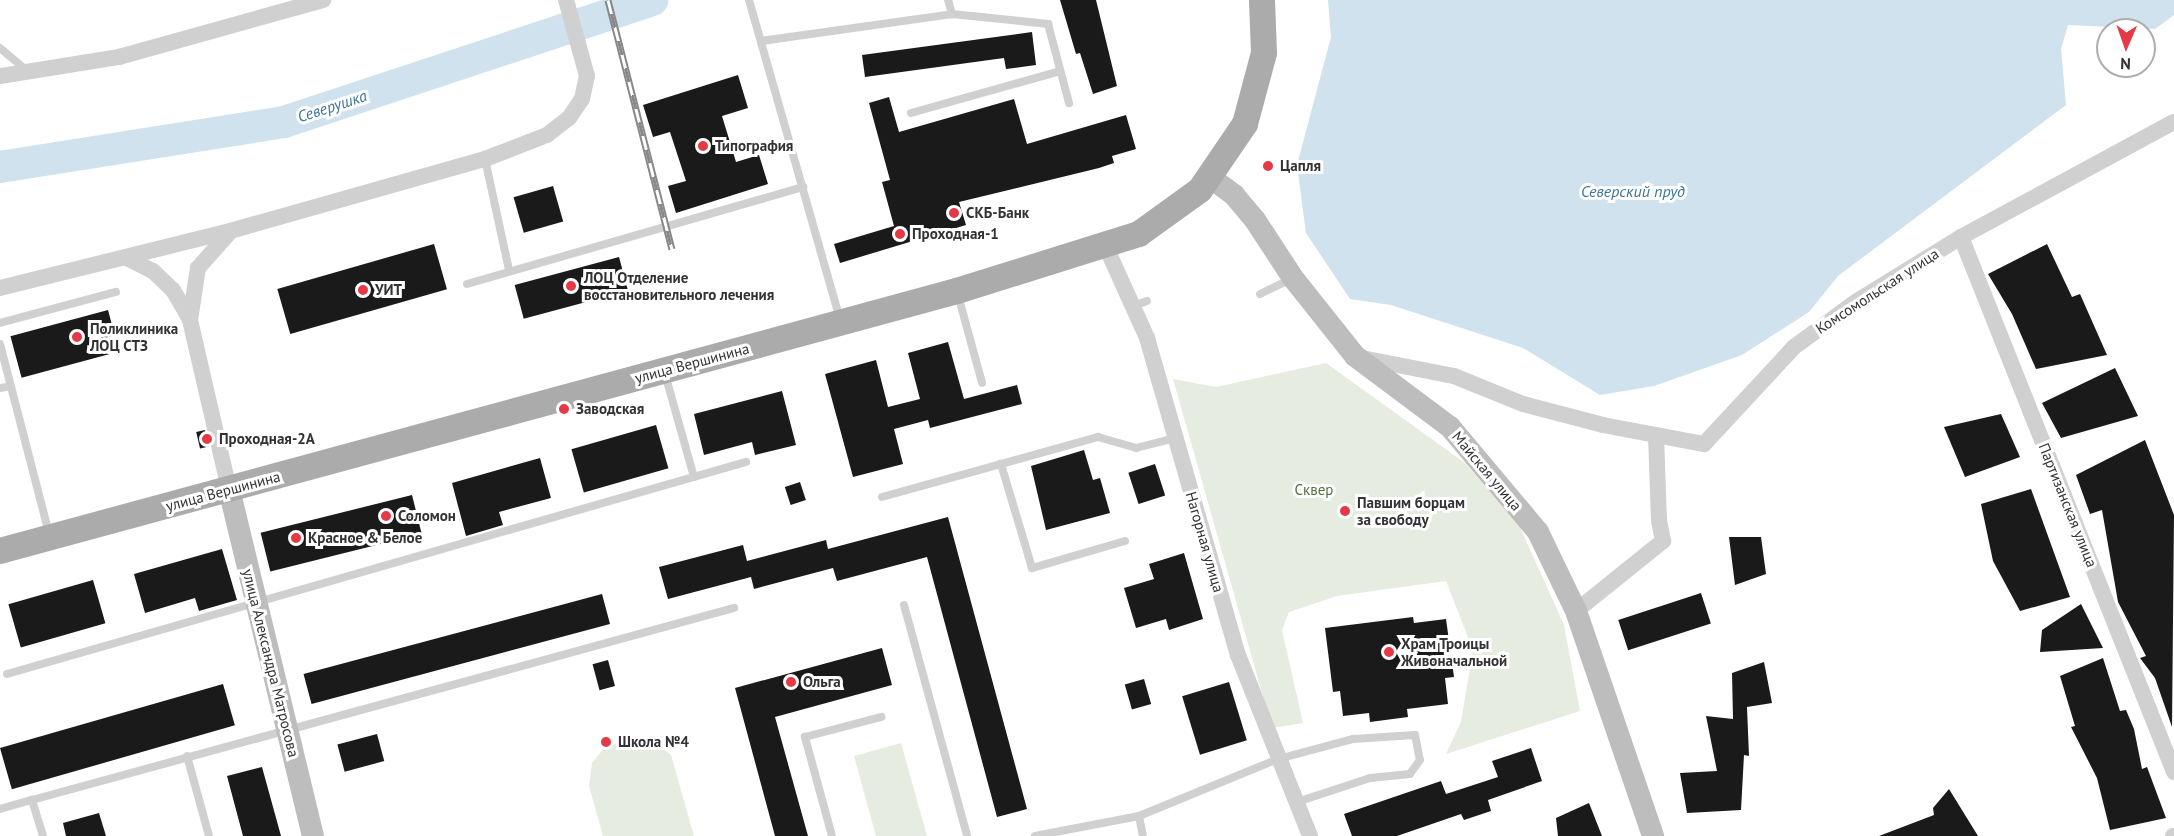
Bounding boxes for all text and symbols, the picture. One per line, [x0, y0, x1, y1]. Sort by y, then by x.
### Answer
north arrow [2096, 18, 2156, 78]
text: N [2120, 54, 2131, 74]
water label: Северушка [295, 86, 369, 126]
place label: Типография [715, 137, 793, 155]
marker: Типография [696, 139, 710, 153]
place label: Цапля [1280, 157, 1321, 175]
marker: Цапля [1261, 159, 1275, 173]
water label: Северский пруд [1581, 181, 1685, 201]
place label: СКБ-Банк [966, 204, 1029, 222]
marker: СКБ-Банк [947, 206, 961, 220]
place label: Проходная-1 [912, 225, 999, 243]
marker: Проходная-1 [893, 227, 907, 241]
street label: Комсомольская улица [1812, 245, 1942, 337]
place label: ЛОЦ Отделение восстановительного лечения [584, 268, 774, 303]
marker: ЛОЦ Отделение восстановительного лечения [562, 277, 580, 295]
place label: УИТ [375, 281, 402, 299]
marker: УИТ [356, 283, 370, 297]
place label: Поликлиника ЛОЦ СТЗ [90, 319, 178, 354]
marker: Поликлиника ЛОЦ СТЗ [68, 328, 86, 346]
street label: улица Вершинина [633, 339, 751, 387]
place label: Заводская [576, 400, 644, 418]
marker: Заводская [557, 402, 571, 416]
street label: Майская улица [1449, 428, 1525, 514]
place label: Проходная-2А [219, 430, 315, 448]
marker: Проходная-2А [200, 432, 214, 446]
street label: Партизанская улица [2035, 440, 2101, 570]
street label: улица Вершинина [164, 467, 282, 515]
park label: Сквер [1295, 481, 1333, 499]
street label: Нагорная улица [1182, 490, 1228, 594]
place label: Павшим борцам за свободу [1357, 493, 1465, 528]
marker: Павшим борцам за свободу [1338, 504, 1352, 518]
place label: Соломон [398, 507, 456, 525]
marker: Соломон [379, 509, 393, 523]
place label: Красное & Белое [308, 529, 422, 547]
marker: Красное & Белое [289, 531, 303, 545]
street label: улица Александра Матросова [239, 567, 303, 759]
place label: Храм Троицы Живоначальной [1401, 634, 1507, 669]
marker: Храм Троицы Живоначальной [1382, 645, 1396, 659]
place label: Ольга [803, 673, 841, 691]
marker: Ольга [784, 675, 798, 689]
place label: Школа №4 [618, 733, 689, 751]
marker: Школа №4 [599, 735, 613, 749]

